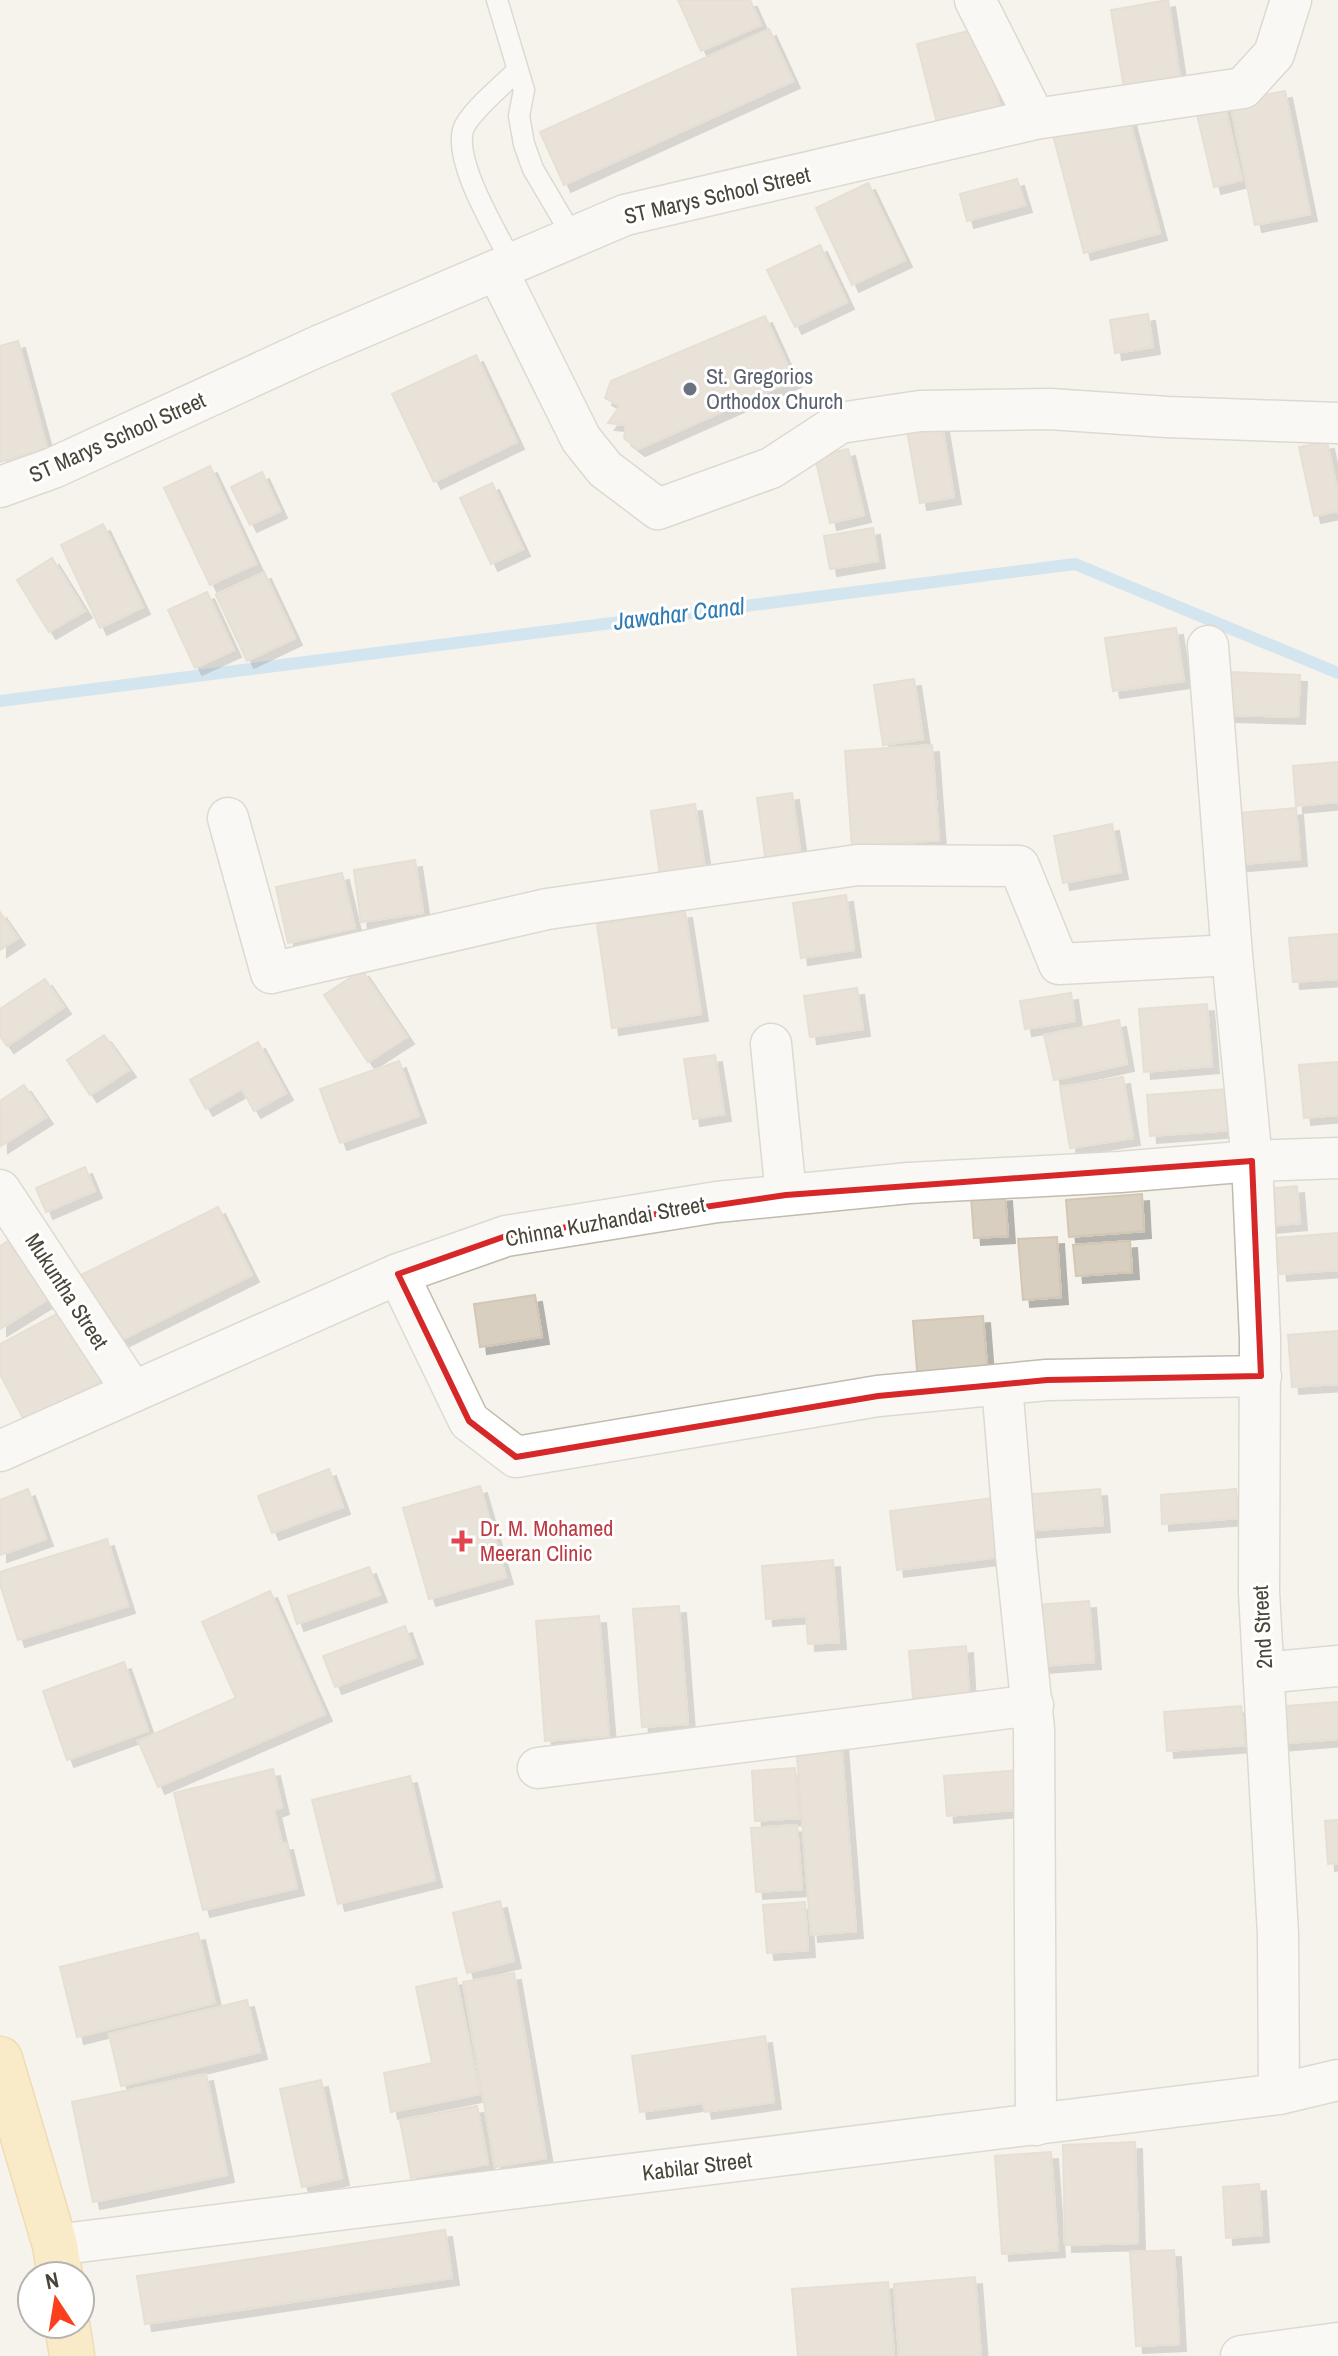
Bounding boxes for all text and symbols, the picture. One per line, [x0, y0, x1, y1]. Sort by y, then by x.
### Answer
street label: ST Marys School Street [621, 159, 813, 231]
place label: St. Gregorios Orthodox Church [706, 361, 843, 416]
marker: St. Gregorios Orthodox Church [681, 380, 699, 398]
street label: ST Marys School Street [24, 385, 210, 489]
water label: Jawahar Canal [611, 589, 747, 637]
street label: Chinna Kuzhandai Street [503, 1189, 707, 1253]
street label: Mukuntha Street [18, 1227, 116, 1355]
place label: Dr. M. Mohamed Meeran Clinic [480, 1513, 613, 1568]
marker: Dr. M. Mohamed Meeran Clinic [451, 1530, 473, 1552]
street label: 2nd Street [1245, 1585, 1279, 1669]
street label: Kabilar Street [640, 2144, 754, 2188]
north arrow [16, 2260, 96, 2340]
text: N [42, 2264, 61, 2296]

